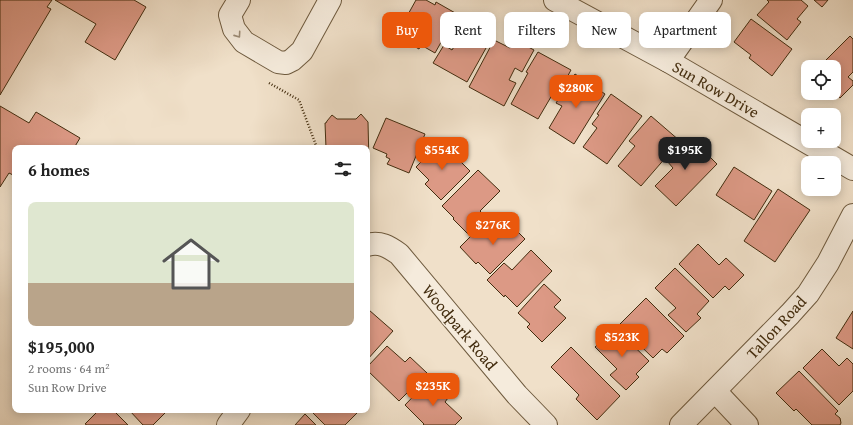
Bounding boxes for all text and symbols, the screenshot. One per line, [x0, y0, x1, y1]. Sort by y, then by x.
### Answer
chip: Buy [382, 12, 432, 48]
chip: Rent [440, 12, 496, 48]
chip: Filters [504, 12, 569, 48]
chip: New [577, 12, 631, 48]
chip: Apartment [639, 12, 731, 48]
one-way arrow [233, 30, 240, 37]
street label: Sun Row Drive [668, 54, 764, 124]
map controls [801, 60, 841, 196]
button: locate [801, 60, 841, 100]
pin: $280K [548, 75, 604, 109]
text: $280K [558, 78, 594, 97]
button: + [801, 108, 841, 148]
pin: $554K [414, 137, 470, 171]
pin: $195K [657, 137, 713, 171]
text: $554K [424, 140, 460, 159]
text: $195K [667, 140, 703, 159]
button: − [801, 156, 841, 196]
text: 6 homes [28, 157, 90, 182]
icon: filters [332, 158, 354, 180]
pin: $276K [465, 212, 521, 246]
text: $276K [475, 215, 511, 234]
icon: home [155, 228, 227, 300]
street label: Woodpark Road [417, 279, 503, 376]
street label: Tallon Road [740, 290, 812, 364]
pin: $523K [594, 324, 650, 358]
text: $523K [604, 327, 640, 346]
text: $195,000 [28, 334, 94, 359]
text: 2 rooms · 64 m² [28, 359, 110, 378]
pin: $235K [405, 373, 461, 407]
text: $235K [415, 376, 451, 395]
text: Sun Row Drive [28, 378, 107, 397]

